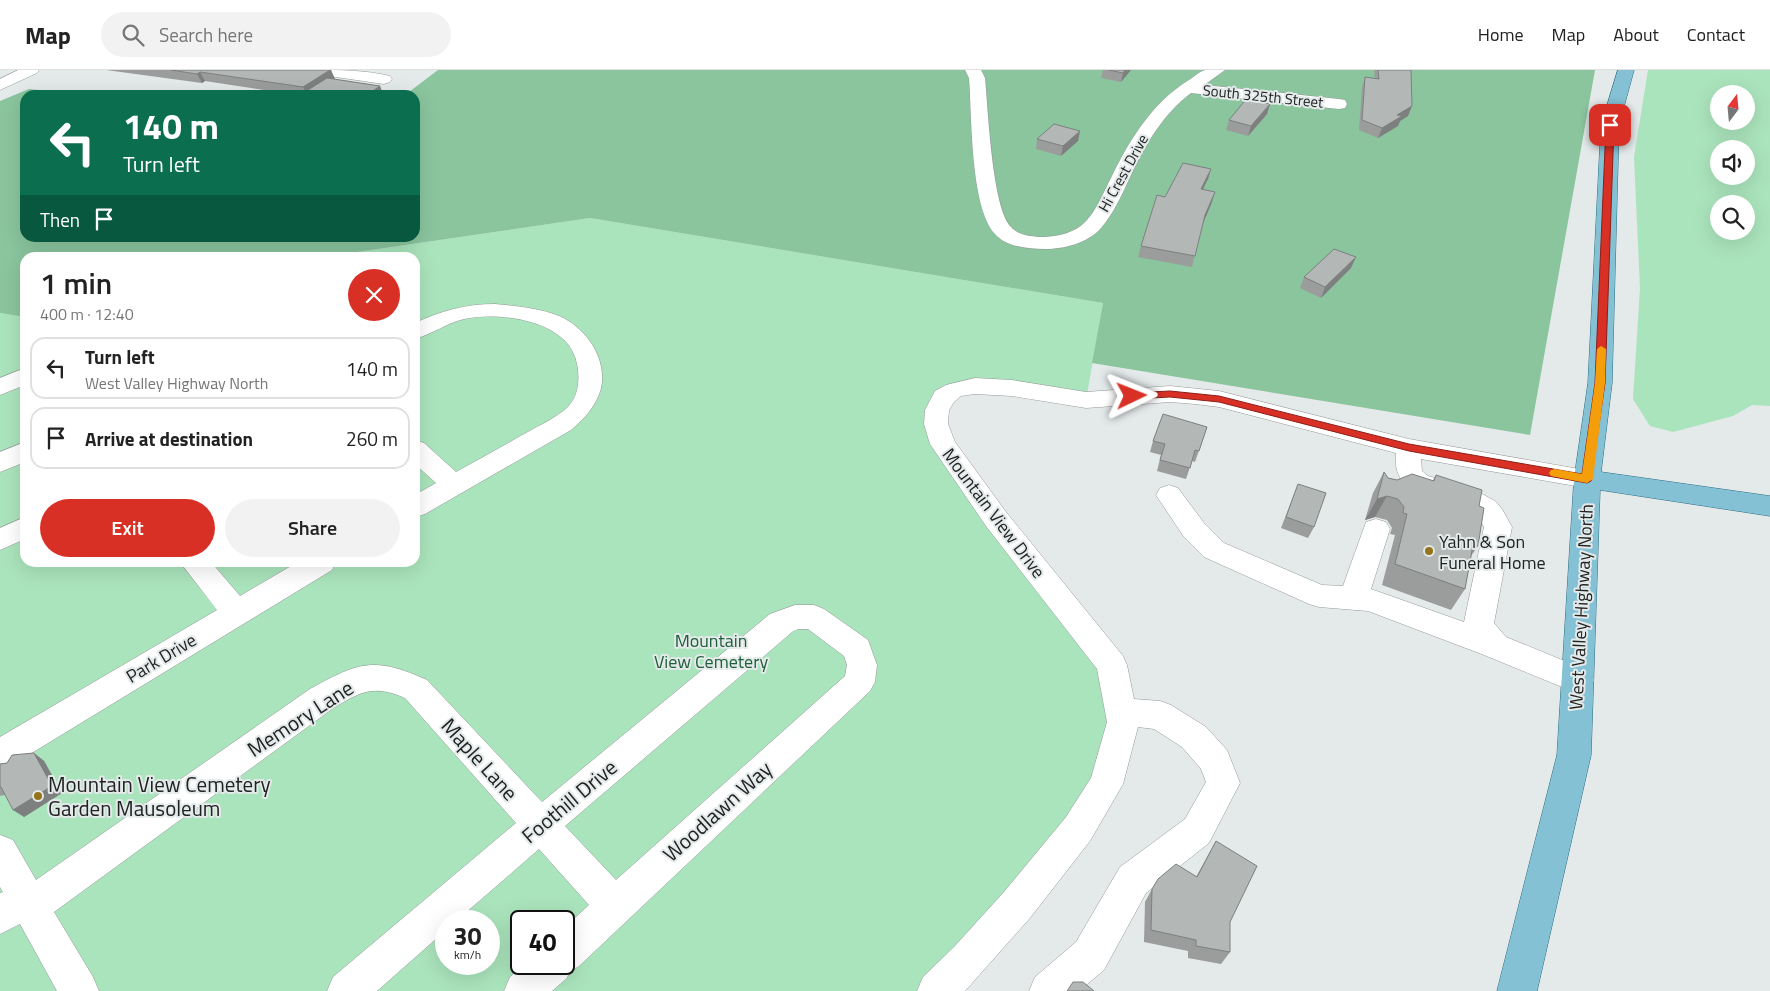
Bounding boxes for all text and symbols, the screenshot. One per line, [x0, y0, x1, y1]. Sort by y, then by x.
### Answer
search box [101, 12, 451, 57]
text: Map [25, 17, 71, 53]
text: Search here [159, 20, 253, 49]
icon: search [119, 21, 147, 49]
text: Home [1478, 21, 1524, 48]
text: Map [1552, 21, 1585, 48]
text: About [1613, 21, 1659, 48]
text: Contact [1687, 21, 1745, 48]
street label: South 325th Street [1202, 78, 1325, 114]
north arrow [1710, 85, 1755, 130]
map controls [1710, 85, 1755, 240]
text: 140 m [123, 99, 219, 153]
pin [1589, 104, 1631, 146]
icon: left [40, 110, 105, 175]
icon: arrive [1596, 111, 1624, 139]
street label: Hi Crest Drive [1092, 130, 1154, 216]
button: sound [1710, 140, 1755, 185]
text: Turn left [123, 147, 200, 181]
button: search [1710, 195, 1755, 240]
text: Then [40, 205, 80, 234]
icon: arrive [90, 205, 118, 233]
text: 1 min [40, 260, 112, 306]
button: close [348, 269, 400, 321]
text: 400 m · 12:40 [40, 302, 134, 326]
text: Turn left [85, 342, 155, 371]
icon: left [42, 354, 70, 382]
text: 140 m [346, 354, 398, 383]
position arrow [1105, 369, 1157, 421]
text: West Valley Highway North [85, 371, 268, 395]
icon: arrive [42, 424, 70, 452]
text: Arrive at destination [85, 424, 253, 453]
text: 260 m [346, 424, 398, 453]
street label: Mountain View Drive [936, 442, 1052, 584]
button: Exit [40, 499, 215, 557]
button: Share [225, 499, 400, 557]
street label: West Valley Highway North [1562, 503, 1600, 711]
place label: Yahn & Son Funeral Home [1439, 528, 1546, 576]
marker: Yahn & Son Funeral Home [1423, 545, 1435, 557]
street label: Park Drive [121, 626, 201, 690]
park label: Mountain View Cemetery [654, 627, 768, 675]
street label: Memory Lane [240, 672, 360, 764]
street label: Maple Lane [434, 710, 526, 808]
street label: Foothill Drive [514, 751, 624, 851]
street label: Woodlawn Way [655, 753, 779, 869]
place label: Mountain View Cemetery Garden Mausoleum [48, 768, 271, 824]
marker: Mountain View Cemetery Garden Mausoleum [32, 790, 44, 802]
speed limit sign: 40 [510, 910, 575, 975]
text: 30 [453, 917, 482, 955]
text: km/h [454, 945, 481, 964]

